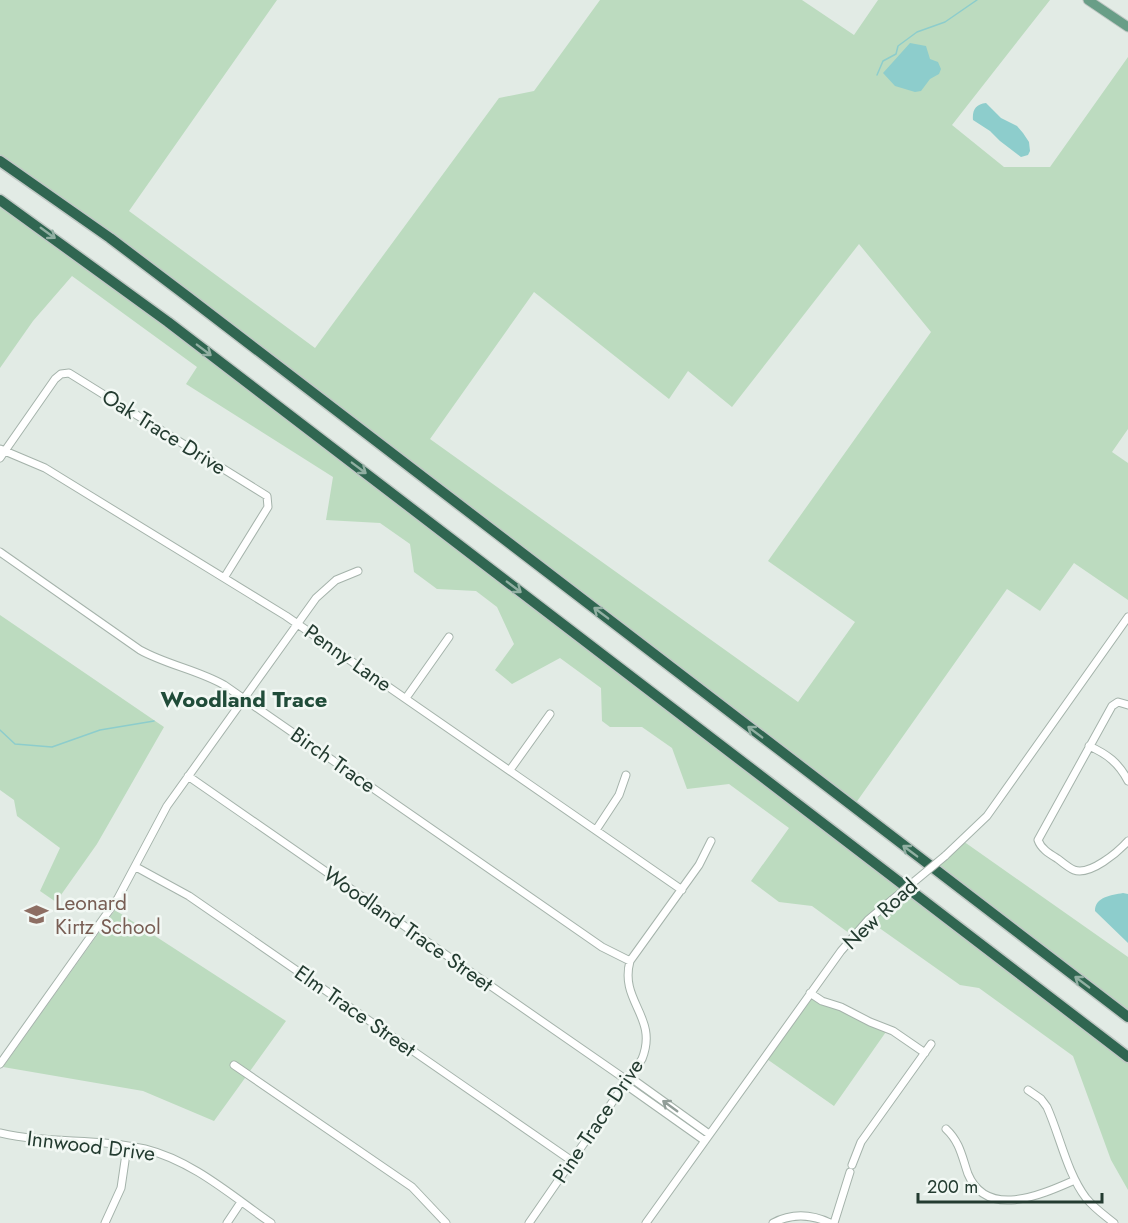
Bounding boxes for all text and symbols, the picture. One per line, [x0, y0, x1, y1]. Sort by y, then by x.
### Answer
one-way arrow [39, 227, 55, 239]
one-way arrow [196, 343, 212, 356]
street label: Oak Trace Drive [96, 382, 232, 482]
one-way arrow [351, 462, 367, 475]
one-way arrow [506, 580, 522, 593]
one-way arrow [593, 607, 609, 620]
street label: Penny Lane [298, 617, 398, 699]
district label: Woodland Trace [161, 683, 327, 715]
street label: Birch Trace [284, 720, 382, 800]
one-way arrow [748, 725, 764, 738]
one-way arrow [902, 844, 918, 857]
street label: Woodland Trace Street [317, 859, 499, 999]
street label: New Road [836, 871, 924, 957]
place label: Leonard Kirtz School [55, 888, 161, 942]
school or university icon: Leonard Kirtz School [24, 902, 50, 928]
street label: Elm Trace Street [288, 958, 422, 1064]
one-way arrow [1074, 975, 1090, 988]
street label: Pine Trace Drive [545, 1053, 651, 1189]
one-way arrow [663, 1100, 679, 1112]
street label: Innwood Drive [25, 1123, 157, 1169]
scale bar [918, 1166, 1102, 1204]
text: 200 m [927, 1174, 978, 1200]

